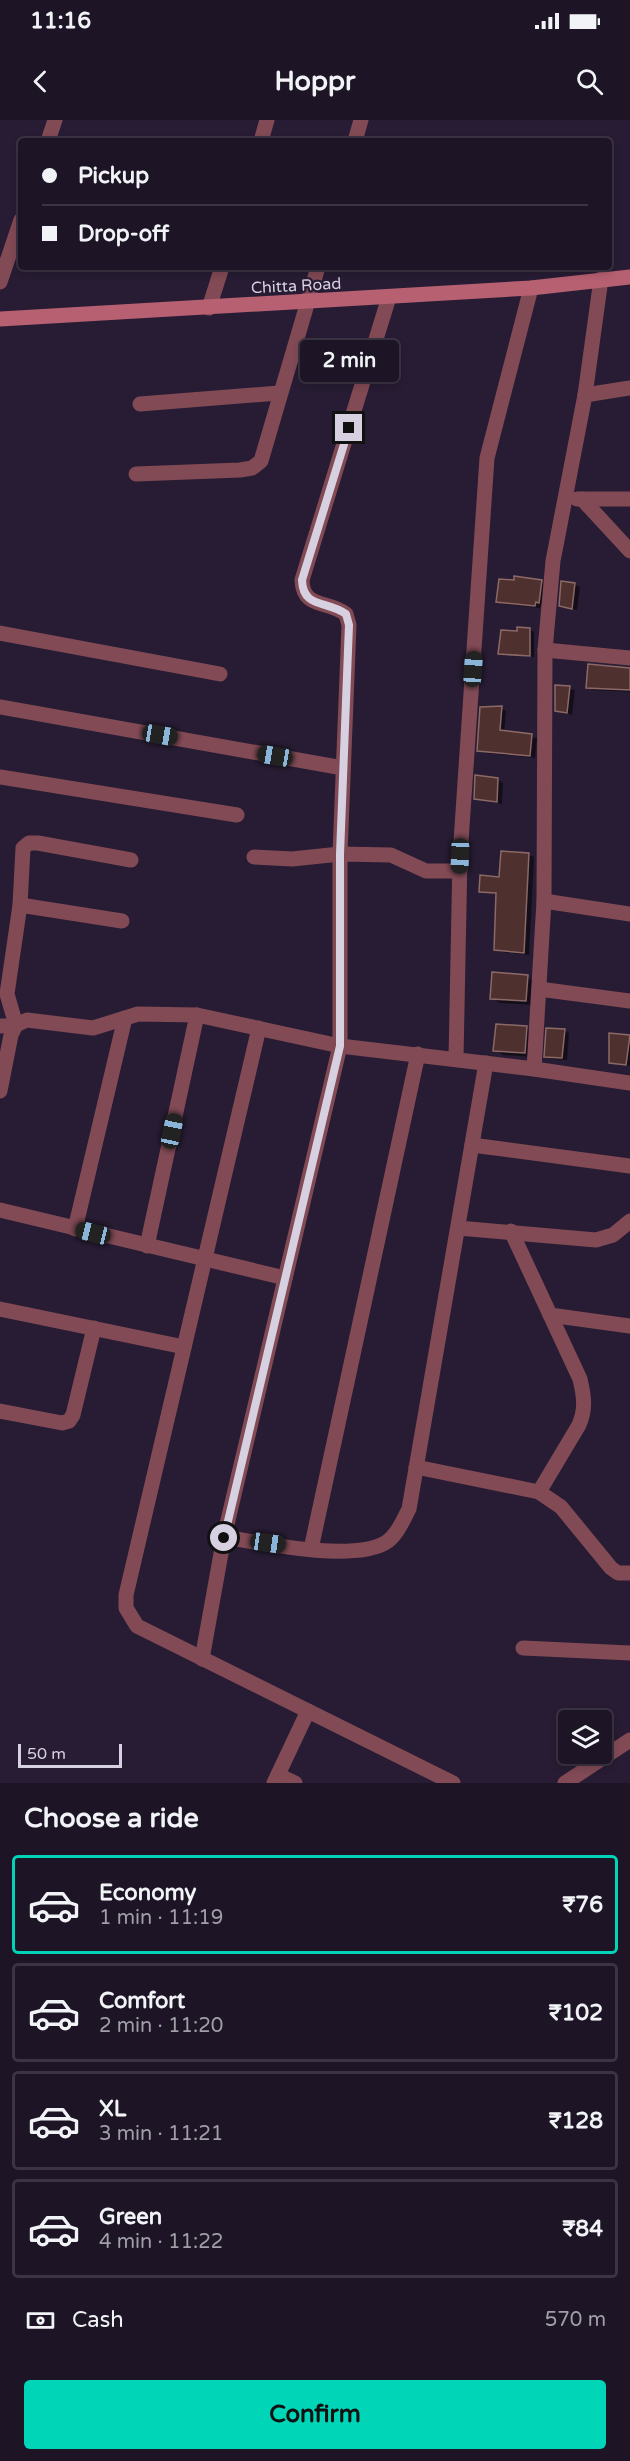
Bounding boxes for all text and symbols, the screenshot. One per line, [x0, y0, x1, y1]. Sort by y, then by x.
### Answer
text: 11:16 [30, 8, 91, 34]
icon: back [24, 65, 57, 98]
text: Hoppr [275, 65, 355, 98]
icon: search [573, 65, 606, 98]
text: Pickup [78, 163, 149, 189]
text: Drop-off [78, 221, 169, 247]
street label: Chitta Road [250, 274, 342, 298]
callout: 2 min [300, 341, 398, 383]
text: 2 min [323, 349, 376, 373]
route end [335, 414, 362, 441]
car [463, 650, 483, 688]
car [141, 723, 179, 747]
car [256, 744, 294, 768]
car [450, 838, 470, 874]
car [159, 1112, 185, 1150]
car [73, 1220, 113, 1246]
route start [210, 1524, 237, 1551]
car [249, 1532, 287, 1554]
map controls [558, 1710, 612, 1764]
button: layers [558, 1710, 612, 1764]
scale bar [18, 1741, 122, 1768]
text: 50 m [27, 1744, 66, 1764]
text: Choose a ride [24, 1802, 199, 1835]
icon: car [27, 1878, 81, 1932]
text: Economy [99, 1880, 196, 1906]
text: ₹76 [562, 1892, 603, 1918]
text: 1 min · 11:19 [99, 1906, 223, 1930]
icon: car [27, 1986, 81, 2040]
text: Comfort [99, 1988, 185, 2014]
text: ₹102 [549, 2000, 603, 2026]
text: 2 min · 11:20 [99, 2014, 223, 2038]
icon: car [27, 2094, 81, 2148]
text: XL [99, 2096, 126, 2122]
text: ₹128 [549, 2108, 603, 2134]
text: 3 min · 11:21 [99, 2122, 223, 2146]
icon: car [27, 2202, 81, 2256]
text: Green [99, 2204, 162, 2230]
text: ₹84 [562, 2216, 603, 2242]
text: 4 min · 11:22 [99, 2230, 223, 2254]
icon: cash [24, 2304, 57, 2337]
text: Cash [72, 2307, 124, 2333]
text: 570 m [545, 2308, 606, 2332]
button: Confirm [24, 2380, 606, 2449]

